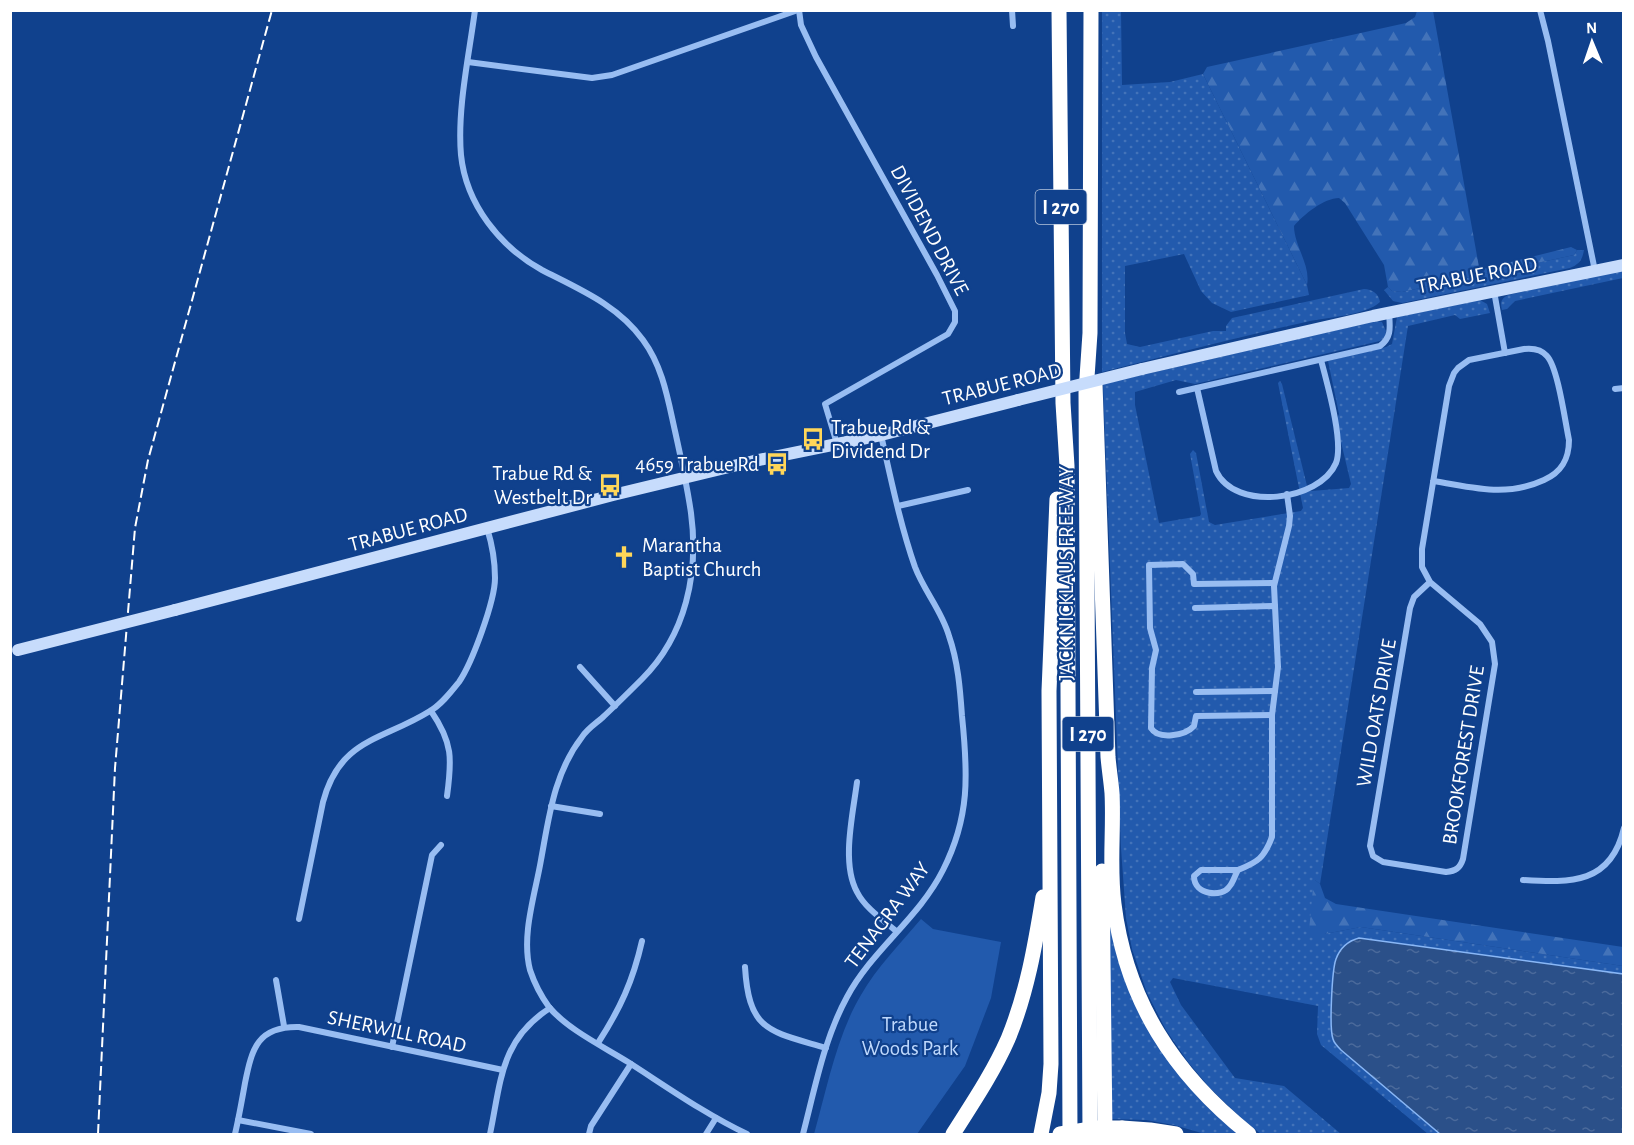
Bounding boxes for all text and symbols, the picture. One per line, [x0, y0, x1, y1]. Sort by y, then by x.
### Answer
north arrow [1562, 12, 1622, 72]
text: N [1586, 20, 1597, 36]
street label: DIVIDEND DRIVE [887, 162, 973, 299]
road number: I 270 [1036, 190, 1086, 224]
street label: TRABUE ROAD [1415, 254, 1539, 297]
street label: TRABUE ROAD [940, 360, 1064, 409]
place label: Trabue Rd & Dividend Dr [831, 417, 931, 462]
bus stop icon: Trabue Rd & Dividend Dr [800, 426, 826, 452]
bus stop icon: 4659 Trabue Rd [764, 451, 790, 477]
place label: 4659 Trabue Rd [635, 454, 759, 475]
place label: Trabue Rd & Westbelt Dr [492, 463, 592, 508]
street label: JACK NICKLAUS FREEWAY [1056, 466, 1077, 680]
bus stop icon: Trabue Rd & Westbelt Dr [597, 472, 623, 498]
street label: TRABUE ROAD [346, 504, 470, 555]
place label: Marantha Baptist Church [642, 535, 762, 580]
church icon: Marantha Baptist Church [611, 544, 637, 570]
street label: WILD OATS DRIVE [1353, 637, 1400, 789]
street label: BROOKFOREST DRIVE [1439, 664, 1488, 846]
road number: I 270 [1062, 717, 1114, 751]
street label: TENAGRA WAY [841, 858, 934, 972]
street label: SHERWILL ROAD [326, 1007, 468, 1056]
park label: Trabue Woods Park [862, 1014, 959, 1059]

